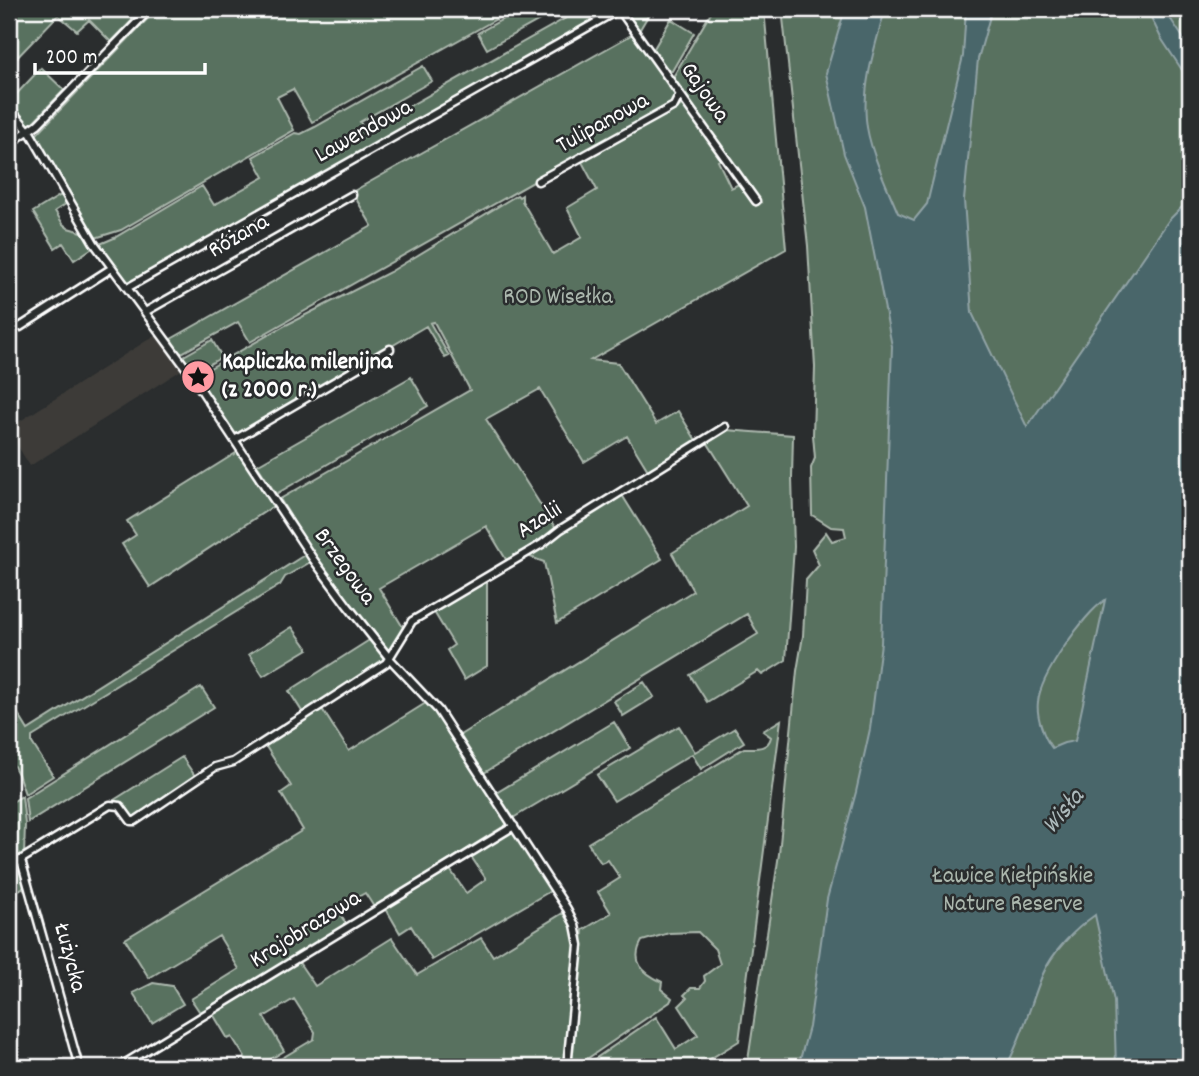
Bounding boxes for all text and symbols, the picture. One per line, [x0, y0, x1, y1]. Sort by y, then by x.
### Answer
scale bar [35, 32, 205, 76]
text: 200 m [46, 44, 97, 74]
street label: Gajowa [671, 56, 738, 131]
street label: Tulipanowa [551, 84, 656, 163]
street label: Lawendowa [309, 91, 420, 173]
street label: Różana [202, 206, 276, 268]
park label: ROD Wisełka [503, 281, 613, 315]
place label: Kapliczka milenijna (z 2000 r.) [222, 346, 393, 408]
place icon: Kapliczka milenijna (z 2000 r.) [179, 358, 217, 396]
street label: Azalii [511, 494, 569, 548]
street label: Brzegowa [304, 521, 384, 613]
water label: Wisła [1034, 780, 1095, 843]
park label: Ławice Kiełpińskie Nature Reserve [932, 860, 1093, 922]
street label: Krajobrazowa [244, 882, 369, 978]
street label: Łużycka [43, 919, 95, 997]

